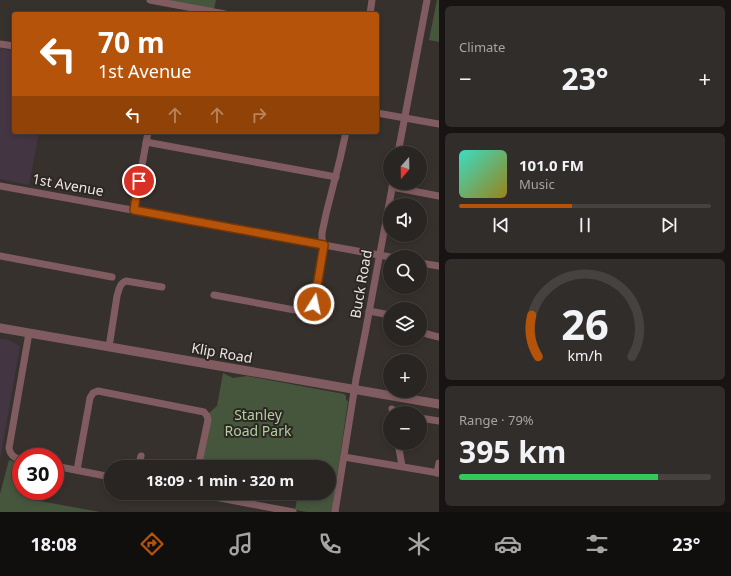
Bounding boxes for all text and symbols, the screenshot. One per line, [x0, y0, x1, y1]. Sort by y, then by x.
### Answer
text: 70 m [98, 23, 165, 61]
icon: left [32, 28, 84, 80]
text: Climate [459, 38, 505, 56]
text: 23° [561, 58, 609, 99]
text: 1st Avenue [98, 59, 191, 83]
text: − [459, 63, 472, 93]
text: + [698, 63, 711, 93]
icon: left [122, 104, 144, 126]
icon: ahead [164, 104, 186, 126]
icon: ahead [206, 104, 228, 126]
icon: right [248, 104, 270, 126]
north arrow [383, 146, 427, 190]
map controls [383, 146, 427, 450]
text: 101.0 FM [519, 155, 584, 175]
pin [122, 164, 156, 198]
street label: 1st Avenue [31, 169, 106, 200]
icon: arrive [128, 170, 150, 192]
text: Music [519, 175, 555, 193]
button: sound [383, 198, 427, 242]
icon: previous [490, 214, 512, 236]
icon: pause [574, 214, 596, 236]
icon: next [658, 214, 680, 236]
street label: Buck Road [345, 248, 376, 320]
button: search [383, 250, 427, 294]
position arrow [293, 283, 335, 325]
text: 26 [561, 296, 609, 352]
button: layers [383, 302, 427, 346]
street label: Klip Road [190, 338, 254, 367]
text: km/h [567, 346, 603, 365]
button: + [383, 354, 427, 398]
park label: Stanley Road Park [225, 405, 292, 440]
button: − [383, 406, 427, 450]
text: Range · 79% [459, 411, 534, 429]
text: 395 km [459, 431, 566, 472]
speed limit sign: 30 [12, 448, 64, 500]
text: 18:09 · 1 min · 320 m [146, 470, 294, 490]
icon: directions [138, 530, 166, 558]
icon: music [227, 530, 255, 558]
icon: phone [316, 530, 344, 558]
icon: climate [405, 530, 433, 558]
icon: car [494, 530, 522, 558]
icon: filters [583, 530, 611, 558]
text: 18:08 [31, 532, 77, 556]
text: 23° [672, 532, 700, 556]

